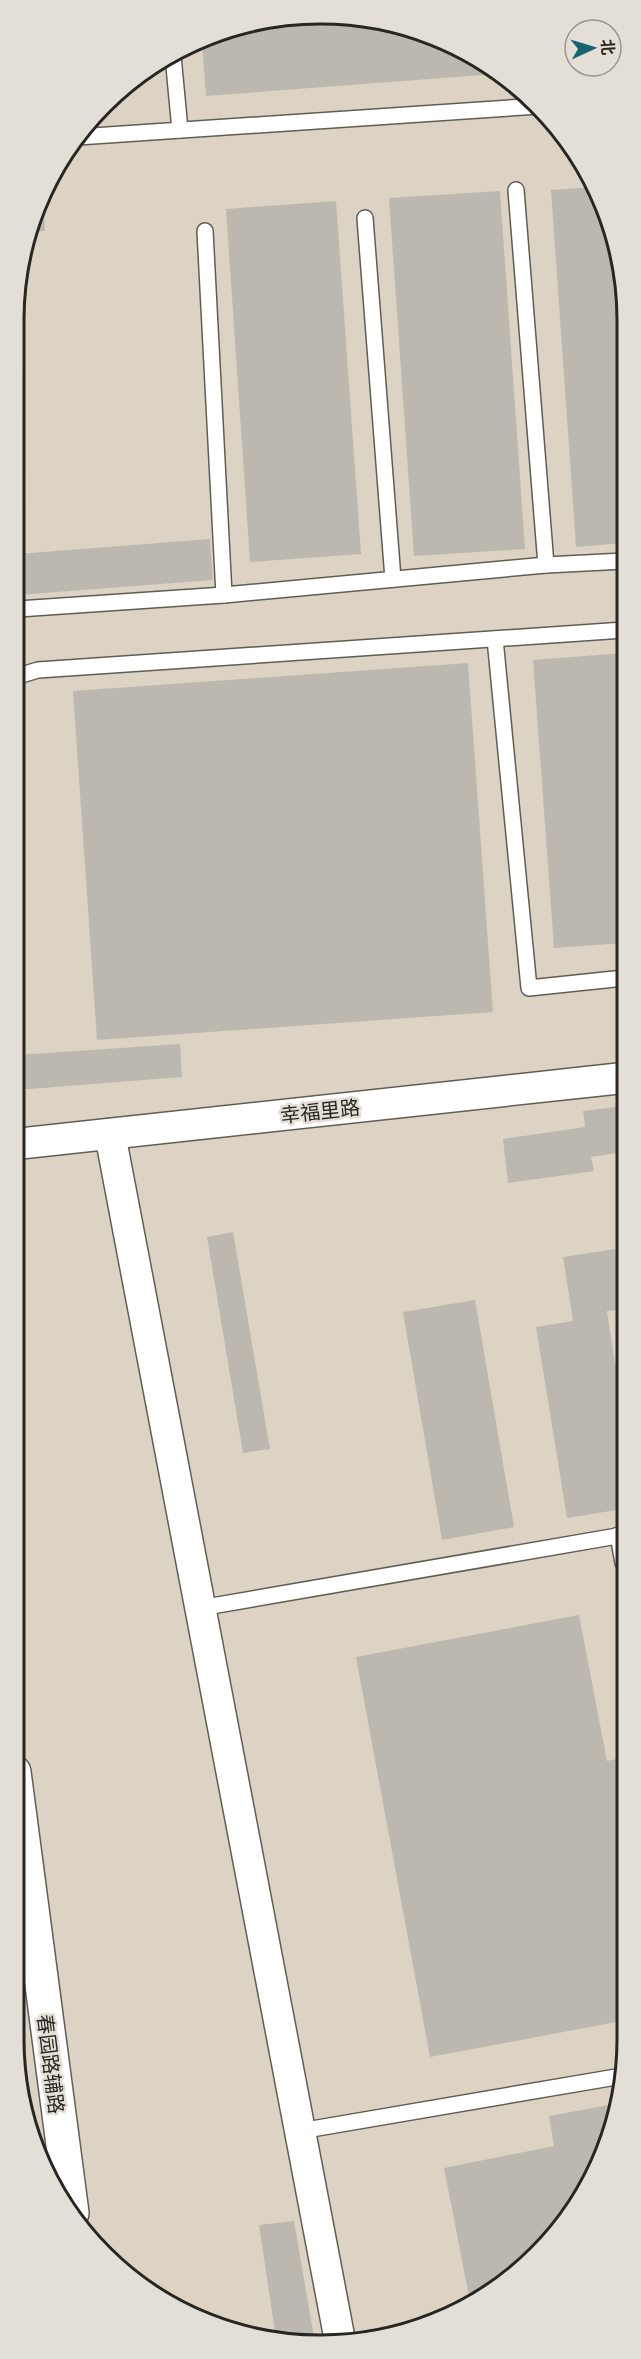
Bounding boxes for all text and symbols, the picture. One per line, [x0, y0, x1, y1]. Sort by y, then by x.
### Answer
north arrow [563, 18, 623, 78]
text: 北 [596, 38, 619, 56]
street label: 幸福里路 [279, 1093, 361, 1129]
street label: 春园路辅路 [32, 2013, 70, 2115]

